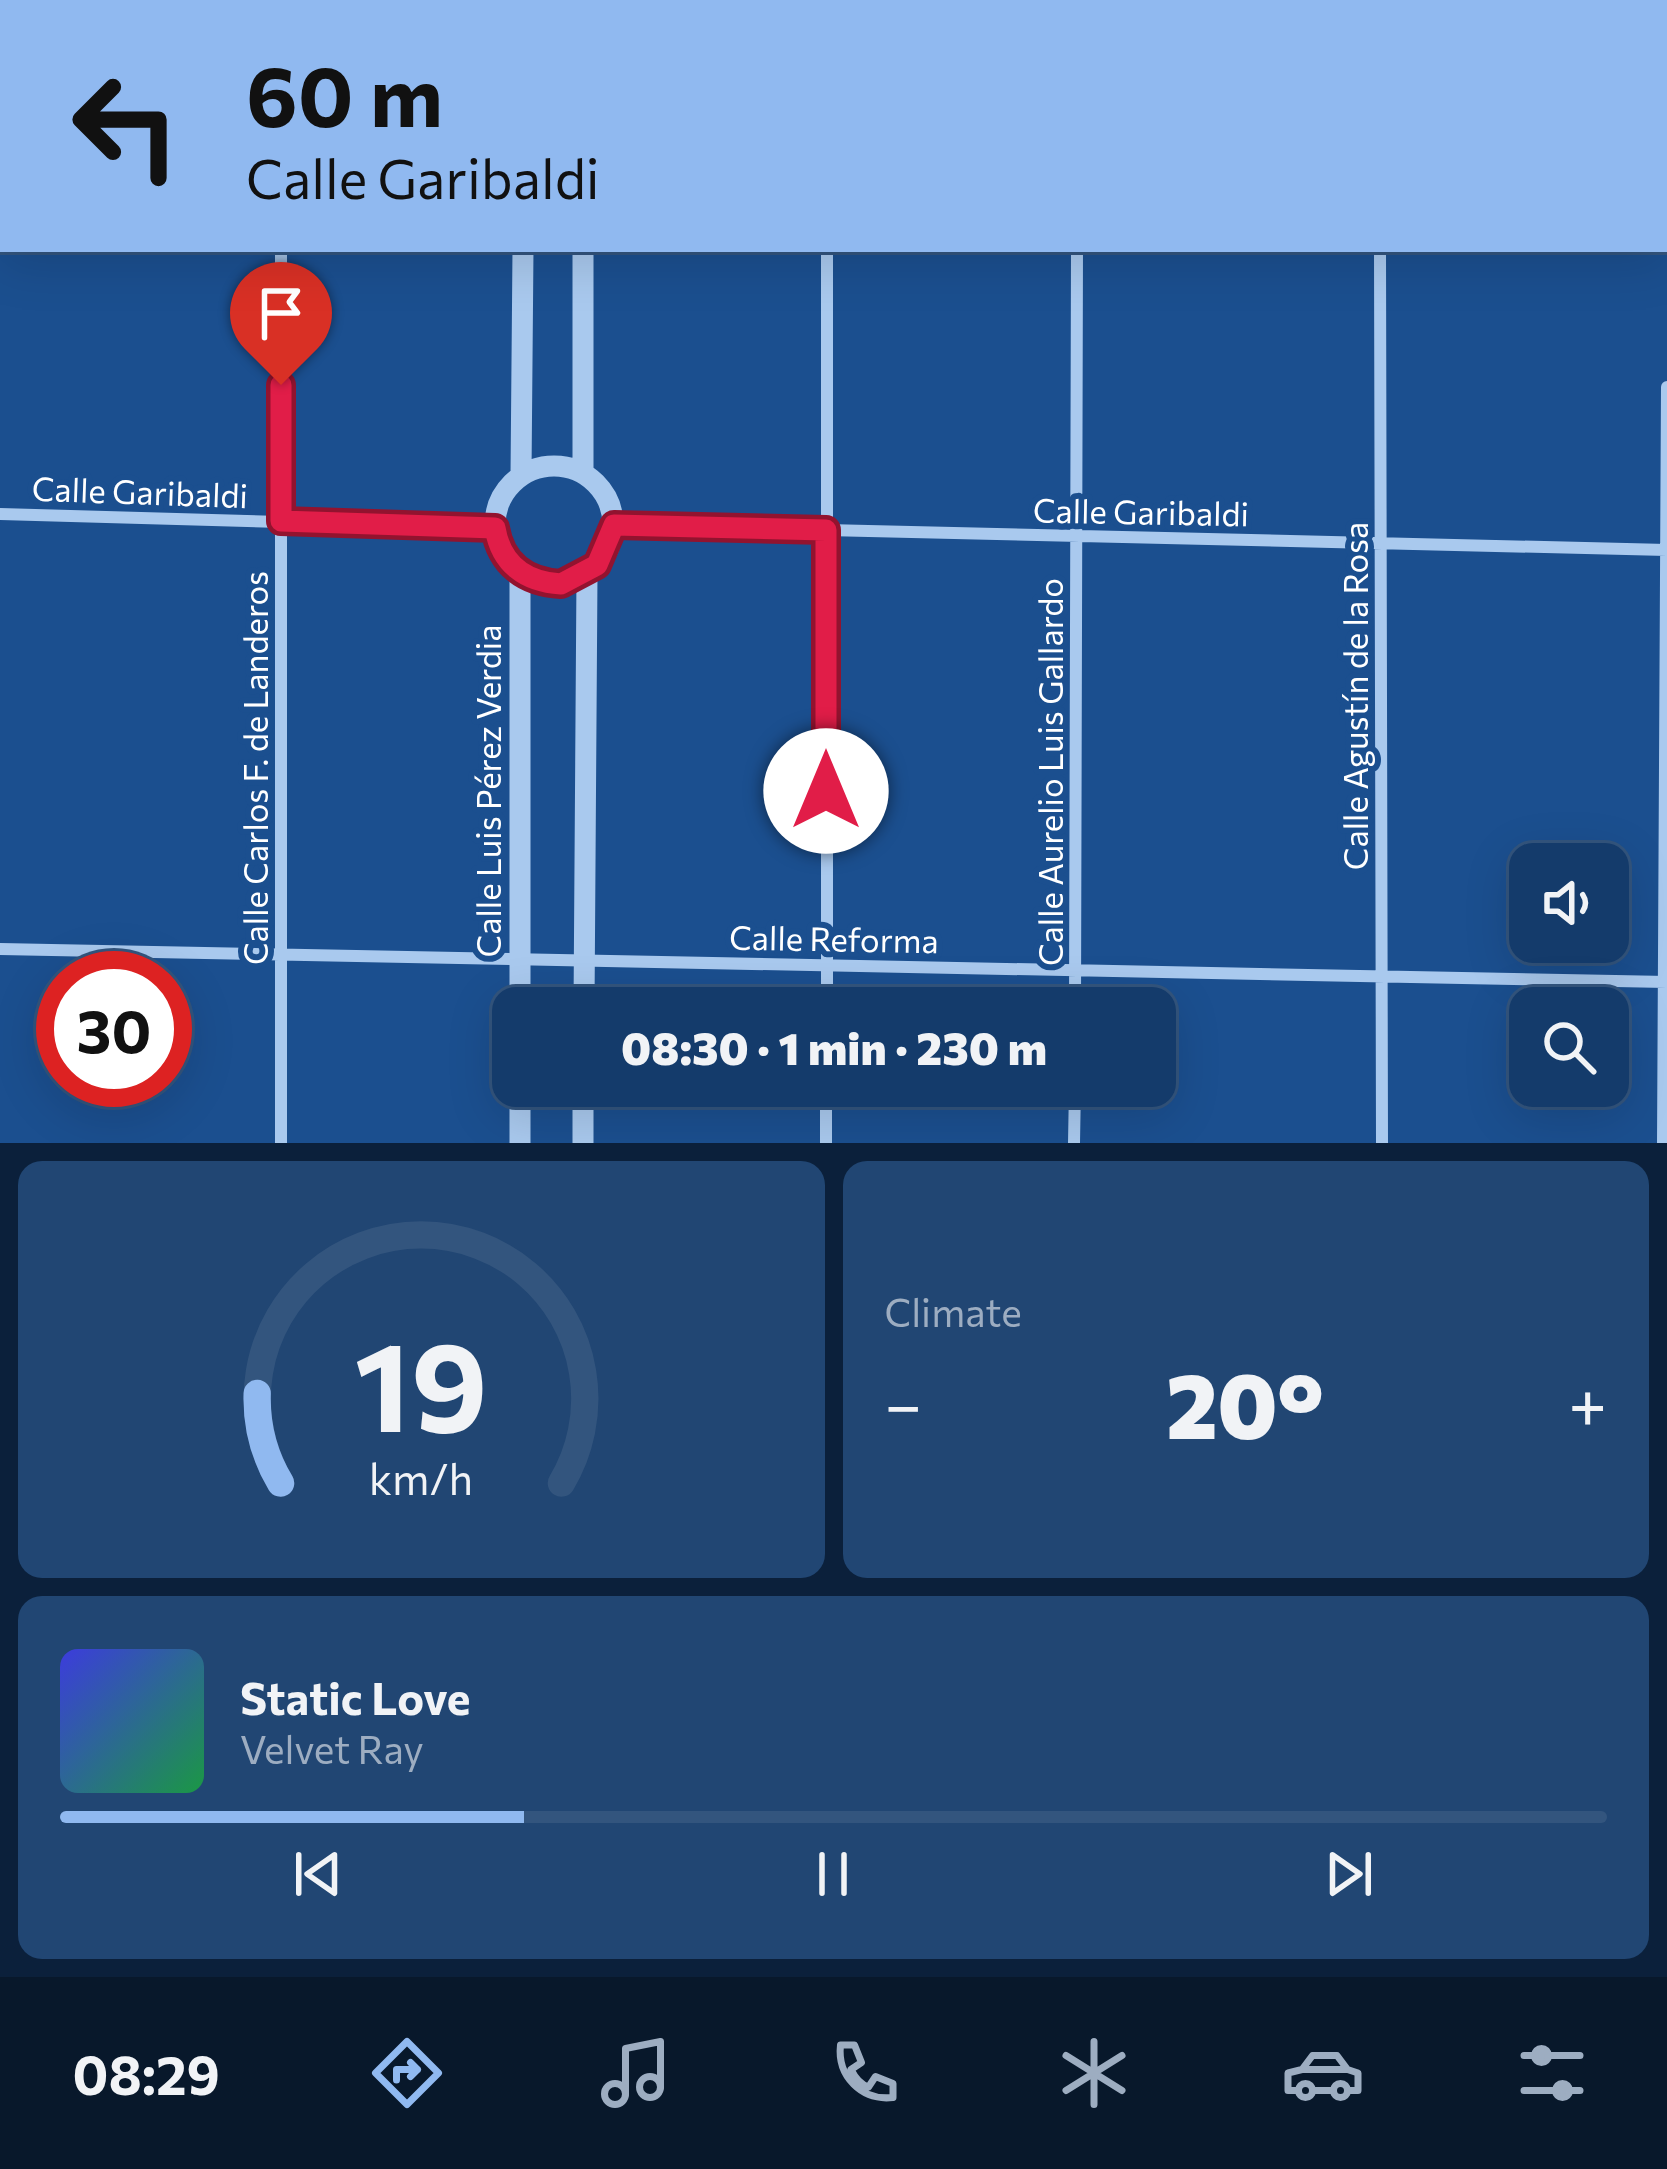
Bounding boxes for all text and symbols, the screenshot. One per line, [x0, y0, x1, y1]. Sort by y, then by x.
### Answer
text: 60 m [246, 42, 443, 144]
icon: left [48, 48, 204, 204]
text: Calle Garibaldi [246, 144, 600, 210]
pin [230, 262, 332, 385]
icon: arrive [248, 280, 314, 346]
street label: Calle Garibaldi [31, 467, 249, 515]
street label: Calle Garibaldi [1033, 489, 1249, 533]
street label: Calle Agustín de la Rosa [1334, 522, 1375, 870]
street label: Calle Carlos F. de Landeros [234, 571, 275, 965]
street label: Calle Aurelio Luis Gallardo [1029, 578, 1070, 966]
street label: Calle Luis Pérez Verdia [467, 625, 508, 957]
position arrow [763, 728, 889, 854]
map controls [1509, 843, 1629, 1107]
button: sound [1509, 843, 1629, 963]
street label: Calle Reforma [729, 916, 939, 960]
speed limit sign: 30 [36, 951, 192, 1107]
button: search [1509, 987, 1629, 1107]
text: 08:30 · 1 min · 230 m [621, 1019, 1047, 1074]
text: Climate [885, 1287, 1022, 1335]
text: 19 [355, 1305, 488, 1458]
text: 20° [1166, 1347, 1324, 1458]
text: − [885, 1362, 922, 1443]
text: + [1568, 1362, 1607, 1443]
text: km/h [369, 1450, 473, 1503]
text: Static Love [240, 1669, 470, 1724]
text: Velvet Ray [240, 1724, 424, 1772]
icon: previous [285, 1841, 351, 1907]
icon: pause [800, 1841, 866, 1907]
icon: next [1316, 1841, 1382, 1907]
icon: directions [365, 2031, 449, 2115]
icon: music [594, 2031, 678, 2115]
icon: phone [823, 2031, 907, 2115]
icon: climate [1052, 2031, 1136, 2115]
icon: car [1281, 2031, 1365, 2115]
icon: filters [1510, 2031, 1594, 2115]
text: 08:29 [73, 2040, 220, 2106]

